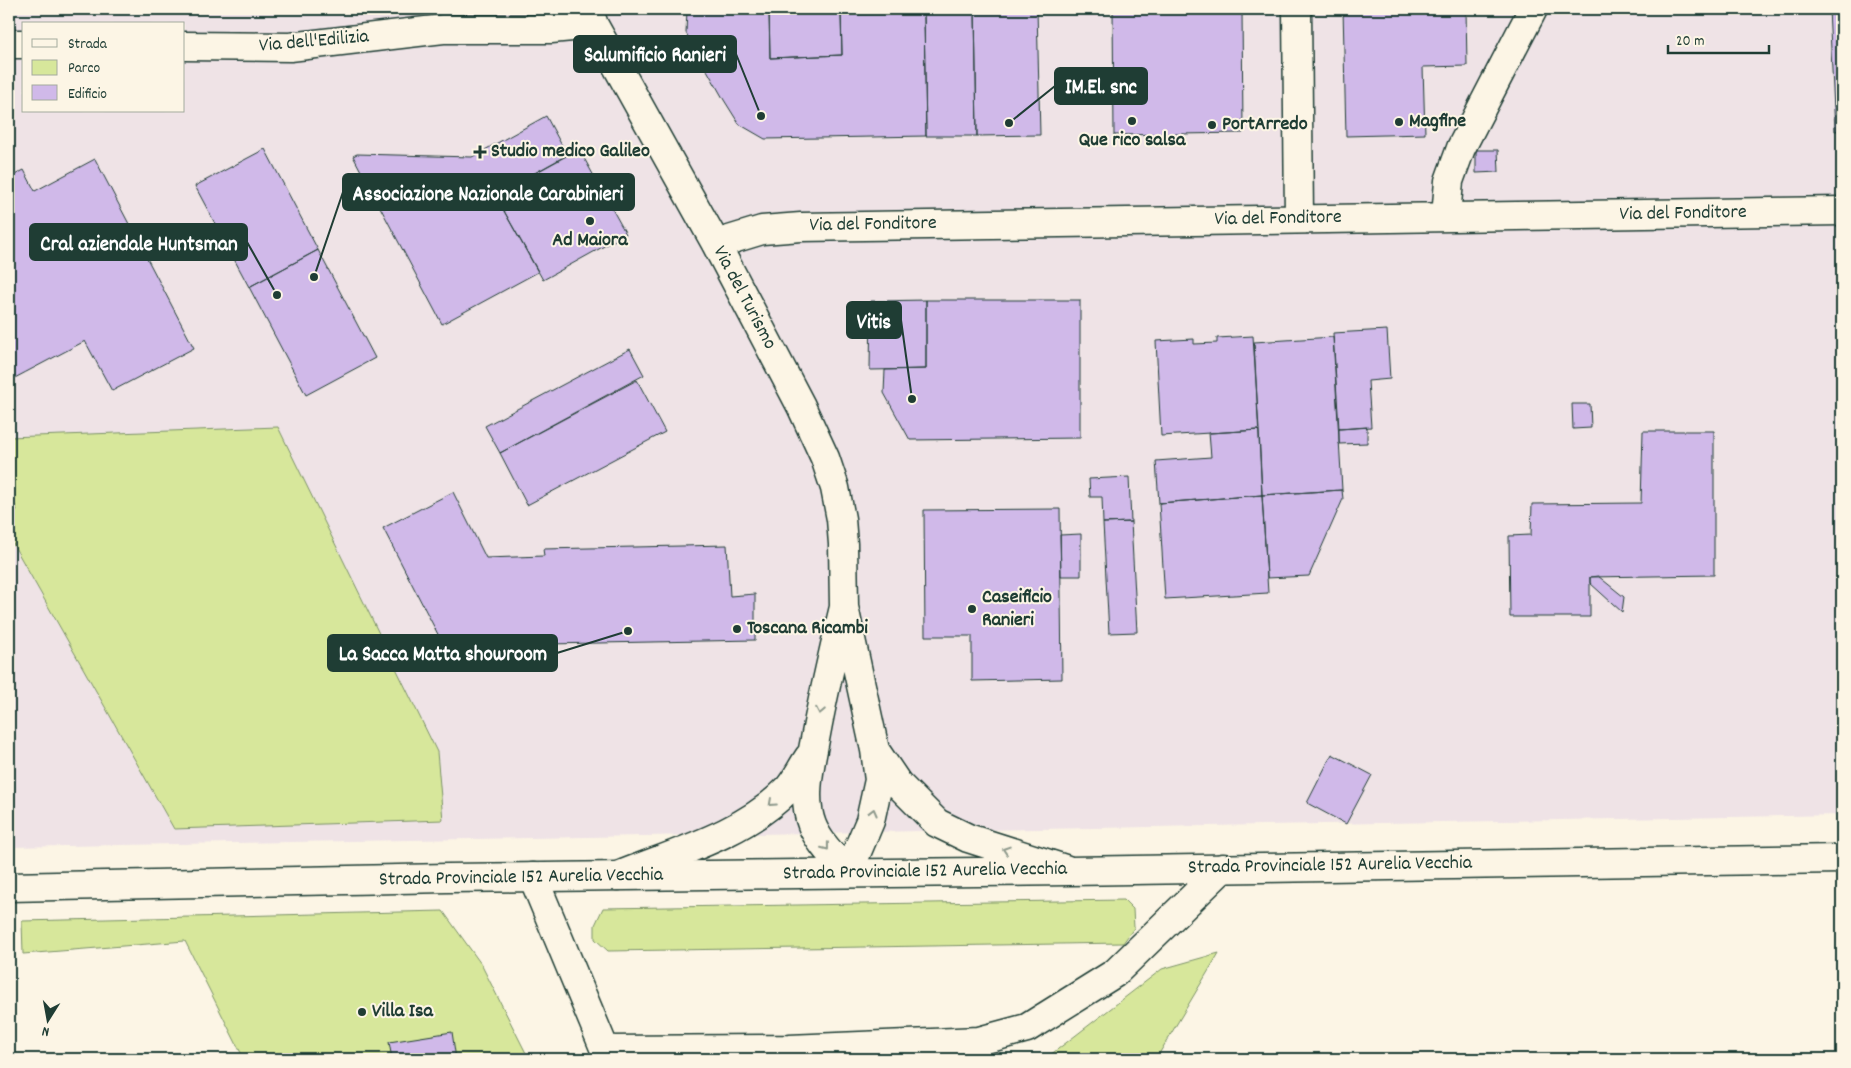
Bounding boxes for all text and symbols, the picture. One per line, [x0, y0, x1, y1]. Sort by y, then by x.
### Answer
legend [22, 22, 185, 112]
scale bar [1668, 22, 1770, 54]
street label: Via dell'Edilizia [258, 23, 371, 61]
text: 20 m [1676, 31, 1704, 53]
text: Strada [68, 34, 108, 56]
callout: Salumificio Ranieri [574, 36, 736, 72]
text: Salumificio Ranieri [584, 42, 726, 72]
text: Parco [68, 58, 100, 80]
callout: IM.El. snc [1055, 68, 1147, 104]
text: IM.El. snc [1065, 74, 1138, 104]
text: Edificio [68, 84, 107, 106]
place label: Magfine [1409, 108, 1466, 136]
place label: PortArredo [1222, 111, 1308, 139]
marker: Que rico salsa [1126, 115, 1138, 127]
marker: Magfine [1393, 116, 1405, 128]
marker: PortArredo [1206, 119, 1218, 131]
place label: Que rico salsa [1079, 127, 1186, 155]
place label: Studio medico Galileo [491, 138, 650, 166]
marker: Studio medico Galileo [473, 145, 487, 159]
callout: Associazione Nazionale Carabinieri [343, 174, 634, 210]
text: Associazione Nazionale Carabinieri [353, 181, 624, 211]
street label: Via del Fonditore [1619, 199, 1747, 229]
street label: Via del Fonditore [1214, 204, 1342, 234]
street label: Via del Fonditore [809, 210, 937, 240]
marker: Ad Maiora [584, 215, 596, 227]
callout: Cral aziendale Huntsman [30, 224, 247, 260]
place label: Ad Maiora [552, 227, 628, 255]
text: Cral aziendale Huntsman [40, 231, 238, 261]
street label: Via del Turismo [705, 241, 783, 355]
callout: Vitis [847, 302, 901, 338]
text: Vitis [857, 309, 891, 339]
place label: Caseificio Ranieri [982, 584, 1052, 635]
marker: Caseificio Ranieri [966, 603, 978, 615]
place label: Toscana Ricambi [747, 615, 868, 643]
marker: Toscana Ricambi [731, 623, 743, 635]
callout: La Sacca Matta showroom [328, 635, 557, 671]
text: La Sacca Matta showroom [339, 641, 547, 671]
one-way arrow [816, 707, 826, 716]
one-way arrow [768, 797, 777, 806]
one-way arrow [867, 807, 878, 816]
one-way arrow [820, 841, 829, 851]
one-way arrow [1002, 846, 1010, 856]
street label: Strada Provinciale 152 Aurelia Vecchia [1188, 850, 1473, 882]
street label: Strada Provinciale 152 Aurelia Vecchia [783, 856, 1068, 888]
street label: Strada Provinciale 152 Aurelia Vecchia [379, 862, 664, 894]
north arrow [22, 996, 72, 1046]
place label: Villa Isa [372, 998, 433, 1026]
marker: Villa Isa [356, 1006, 368, 1018]
text: N [41, 1020, 51, 1041]

